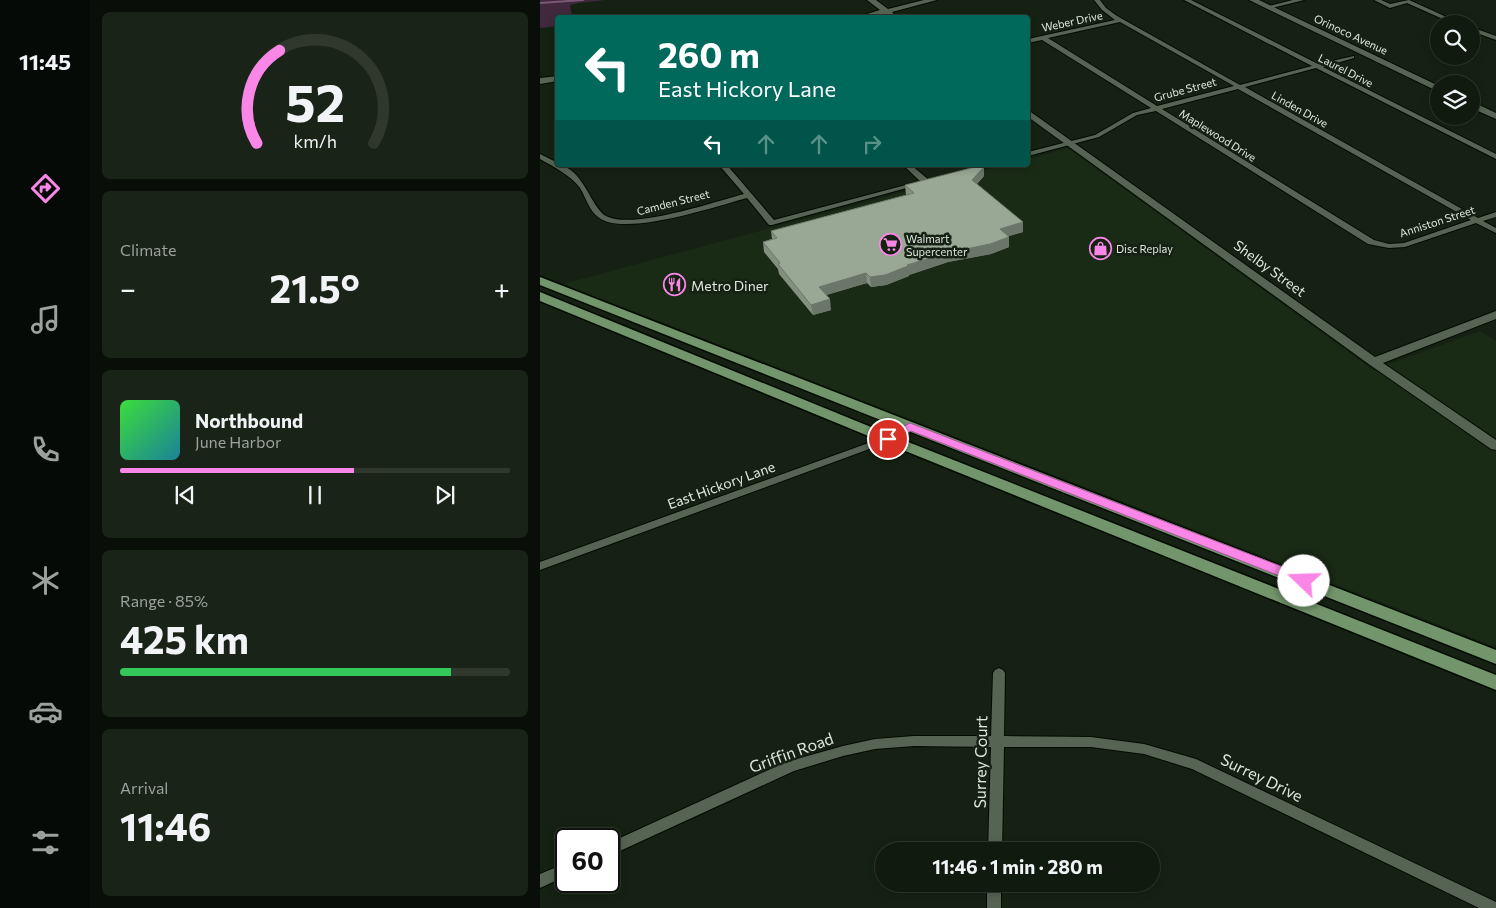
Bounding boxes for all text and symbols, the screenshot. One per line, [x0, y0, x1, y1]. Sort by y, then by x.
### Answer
street label: Weber Drive [1041, 8, 1104, 34]
street label: Orinoco Avenue [1312, 11, 1390, 57]
map controls [1430, 15, 1480, 125]
button: search [1430, 15, 1480, 65]
text: 260 m [658, 32, 760, 75]
icon: left [575, 35, 640, 100]
text: 11:45 [19, 48, 71, 75]
street label: Laurel Drive [1316, 51, 1376, 89]
text: 52 [285, 69, 345, 133]
street label: Grube Street [1152, 74, 1218, 104]
text: East Hickory Lane [658, 75, 836, 102]
button: layers [1430, 75, 1480, 125]
street label: Linden Drive [1269, 88, 1331, 130]
street label: Maplewood Drive [1177, 106, 1259, 164]
text: km/h [293, 130, 337, 152]
icon: left [699, 130, 727, 158]
icon: ahead [752, 130, 780, 158]
icon: ahead [805, 130, 833, 158]
icon: right [858, 130, 886, 158]
icon: directions [28, 171, 63, 206]
street label: Camden Street [635, 187, 711, 217]
street label: Anniston Street [1398, 203, 1477, 239]
supermarket icon: Walmart Supercenter [878, 232, 902, 256]
place label: Walmart Supercenter [906, 232, 968, 258]
shop icon: Disc Replay [1088, 236, 1112, 260]
street label: Shelby Street [1231, 236, 1309, 300]
text: Climate [120, 240, 176, 259]
place label: Disc Replay [1116, 242, 1173, 255]
text: 21.5° [270, 264, 360, 311]
text: − [120, 271, 136, 305]
text: + [494, 271, 510, 305]
restaurant icon: Metro Diner [663, 273, 687, 297]
place label: Metro Diner [691, 277, 769, 294]
icon: music [28, 302, 63, 337]
text: Northbound [195, 409, 303, 432]
pin [867, 418, 909, 460]
icon: arrive [874, 425, 902, 453]
icon: phone [28, 432, 63, 467]
text: June Harbor [195, 432, 281, 451]
street label: East Hickory Lane [665, 458, 777, 512]
icon: previous [171, 481, 199, 509]
icon: pause [301, 481, 329, 509]
icon: next [431, 481, 459, 509]
position arrow [1277, 554, 1329, 606]
icon: climate [28, 563, 63, 598]
text: Range · 85% [120, 591, 208, 610]
text: 425 km [120, 615, 249, 662]
icon: car [28, 694, 63, 729]
street label: Surrey Court [970, 715, 990, 809]
street label: Griffin Road [746, 728, 836, 776]
street label: Surrey Drive [1218, 749, 1306, 805]
text: Arrival [120, 778, 168, 797]
text: 11:46 [120, 802, 211, 849]
icon: filters [28, 825, 63, 860]
speed limit sign: 60 [555, 828, 620, 893]
text: 11:46 · 1 min · 280 m [932, 855, 1103, 878]

